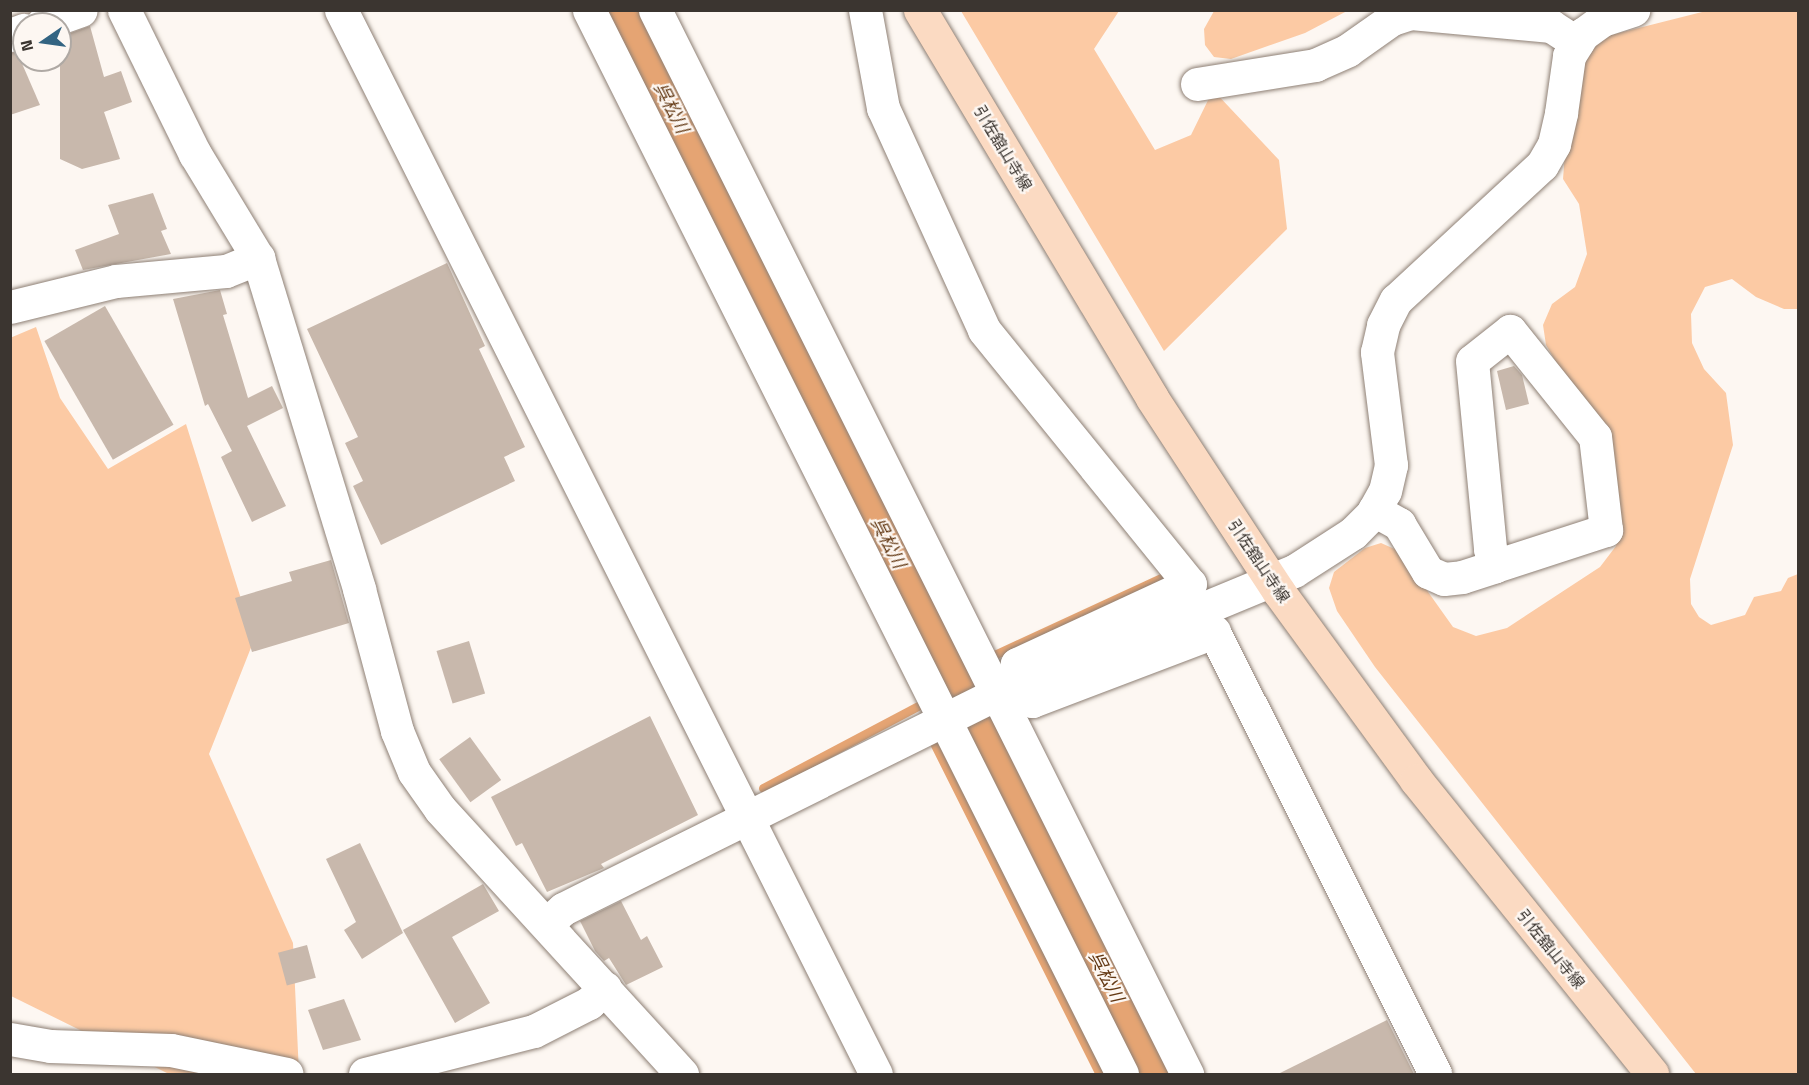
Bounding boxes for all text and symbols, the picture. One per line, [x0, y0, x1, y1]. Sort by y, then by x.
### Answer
north arrow [12, 12, 72, 72]
text: N [13, 37, 39, 54]
water label: 呉松川 [649, 79, 693, 137]
street label: 引佐舘山寺線 [970, 102, 1036, 194]
water label: 呉松川 [866, 514, 910, 572]
street label: 引佐舘山寺線 [1224, 516, 1294, 606]
street label: 引佐舘山寺線 [1513, 906, 1589, 992]
water label: 呉松川 [1084, 948, 1128, 1006]

